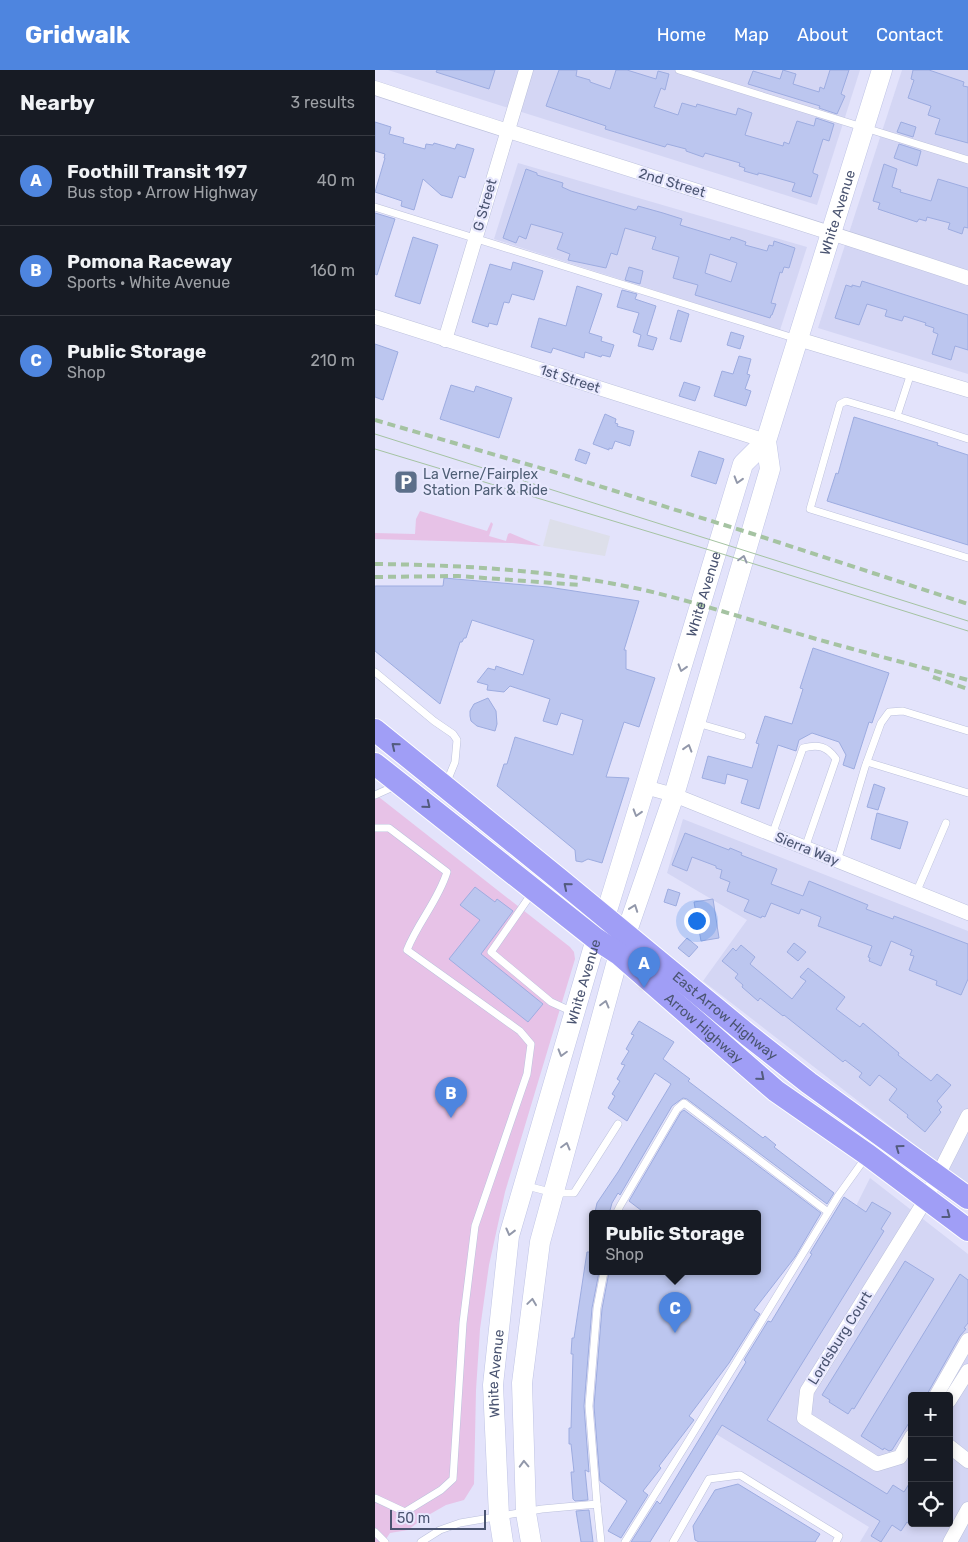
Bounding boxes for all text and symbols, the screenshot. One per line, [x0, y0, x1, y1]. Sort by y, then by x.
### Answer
text: Gridwalk [25, 21, 130, 49]
text: Home [657, 24, 706, 46]
text: Map [734, 24, 769, 46]
text: About [797, 24, 848, 46]
text: Contact [876, 24, 943, 46]
text: Nearby [20, 90, 95, 115]
text: 3 results [290, 93, 355, 112]
text: Foothill Transit 197 [67, 160, 247, 183]
street label: 2nd Street [637, 165, 708, 201]
street label: White Avenue [816, 168, 859, 257]
text: A [30, 171, 42, 190]
text: 40 m [317, 171, 355, 190]
street label: G Street [469, 176, 501, 233]
text: Bus stop · Arrow Highway [67, 183, 258, 202]
text: Pomona Raceway [67, 250, 232, 273]
text: B [30, 261, 42, 280]
text: 160 m [310, 261, 355, 280]
text: Sports · White Avenue [67, 273, 230, 292]
text: Public Storage [67, 340, 206, 363]
text: C [30, 351, 42, 370]
text: 210 m [310, 351, 355, 370]
street label: 1st Street [538, 361, 603, 397]
text: Shop [67, 363, 105, 382]
place label: La Verne/Fairplex Station Park & Ride [423, 466, 548, 499]
parking icon: La Verne/Fairplex Station Park & Ride [393, 469, 419, 495]
one-way arrow [734, 475, 744, 483]
street label: White Avenue [682, 549, 725, 639]
one-way arrow [738, 555, 748, 564]
one-way arrow [677, 663, 687, 671]
one-way arrow [392, 744, 401, 752]
one-way arrow [683, 745, 693, 753]
one-way arrow [421, 800, 430, 809]
one-way arrow [633, 809, 643, 817]
street label: Sierra Way [772, 828, 842, 870]
one-way arrow [564, 882, 573, 891]
one-way arrow [628, 904, 638, 912]
your location [684, 908, 710, 934]
street label: White Avenue [563, 937, 604, 1027]
pin: A [628, 947, 660, 988]
street label: East Arrow Highway [670, 968, 782, 1064]
street label: Arrow Highway [661, 989, 747, 1067]
one-way arrow [599, 1000, 610, 1009]
one-way arrow [558, 1048, 568, 1057]
one-way arrow [756, 1072, 765, 1081]
pin: B [435, 1077, 467, 1118]
one-way arrow [561, 1143, 571, 1151]
one-way arrow [895, 1145, 905, 1154]
one-way arrow [941, 1209, 951, 1218]
popup [589, 1210, 761, 1275]
text: Public Storage [605, 1222, 745, 1245]
one-way arrow [506, 1227, 516, 1235]
text: Shop [605, 1245, 644, 1264]
street label: Lordsburg Court [805, 1288, 876, 1388]
pin: C [659, 1292, 691, 1333]
one-way arrow [527, 1298, 537, 1307]
street label: White Avenue [484, 1328, 507, 1418]
map controls [908, 1392, 953, 1527]
button: + [908, 1392, 953, 1437]
button: − [908, 1437, 953, 1482]
one-way arrow [519, 1460, 529, 1468]
button: locate [908, 1482, 953, 1527]
scale bar [390, 1507, 486, 1530]
text: 50 m [397, 1510, 430, 1527]

